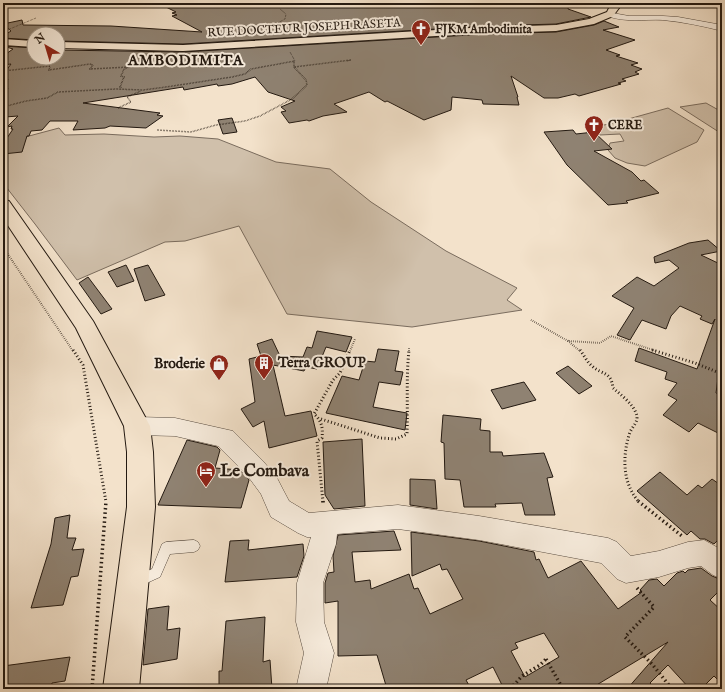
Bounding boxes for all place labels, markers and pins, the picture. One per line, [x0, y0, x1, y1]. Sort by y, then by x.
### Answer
church icon: FJKM Ambodimita [410, 18, 432, 46]
place label: FJKM Ambodimita [435, 22, 533, 38]
church icon: CERE [583, 114, 605, 142]
place label: CERE [608, 118, 643, 133]
building icon: Terra GROUP [253, 352, 275, 380]
shop icon: Broderie [208, 353, 230, 381]
place label: Terra GROUP [277, 354, 367, 372]
place label: Broderie [154, 355, 206, 373]
hotel icon: Le Combava [195, 460, 217, 488]
place label: Le Combava [220, 461, 310, 482]

